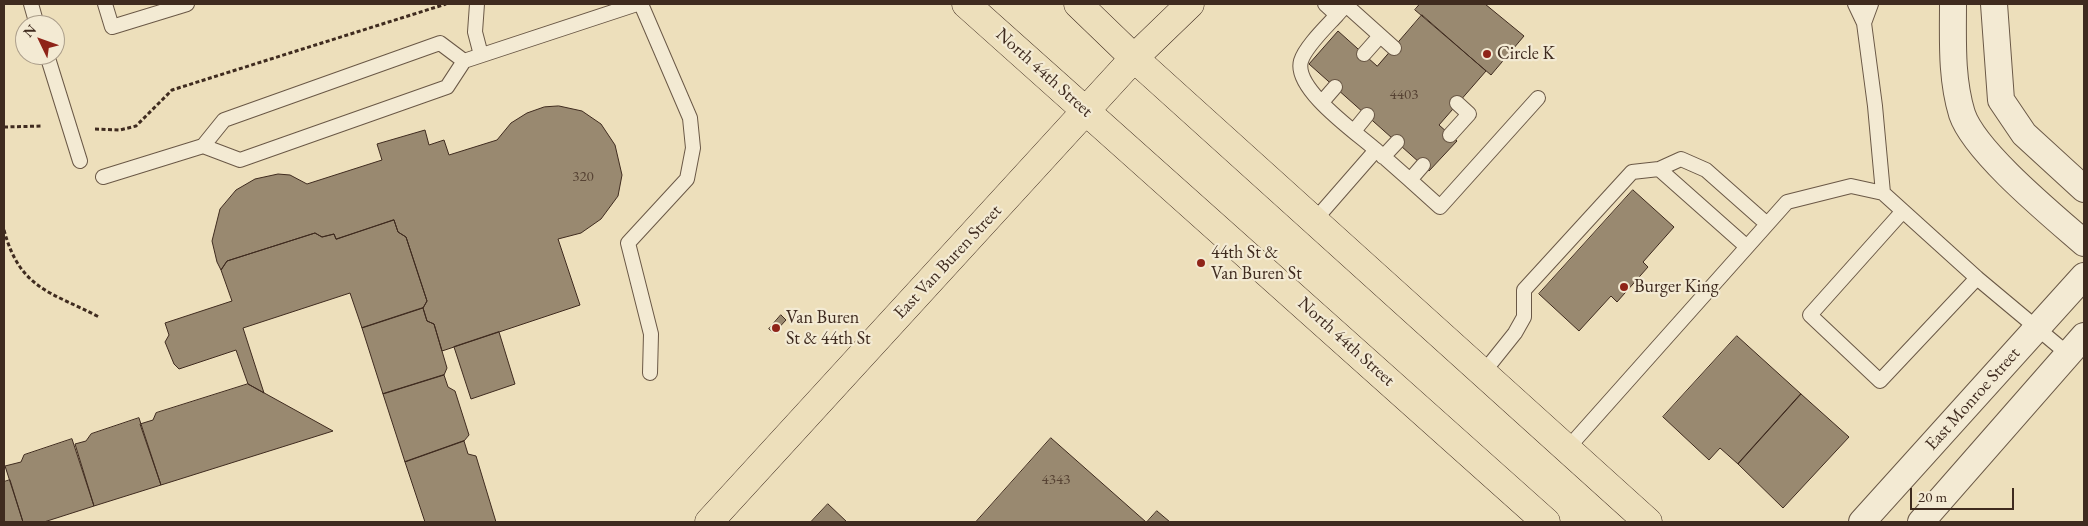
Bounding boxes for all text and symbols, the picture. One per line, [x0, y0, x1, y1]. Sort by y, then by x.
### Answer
north arrow [15, 15, 65, 65]
text: N [19, 20, 40, 41]
street label: North 44th Street [991, 24, 1097, 122]
place label: Circle K [1497, 43, 1555, 65]
marker: Circle K [1481, 48, 1493, 60]
house number: 4403 [1390, 86, 1418, 104]
house number: 320 [572, 168, 594, 186]
street label: East Van Buren Street [890, 200, 1006, 324]
place label: 44th St & Van Buren St [1211, 242, 1302, 284]
marker: 44th St & Van Buren St [1195, 257, 1207, 269]
place label: Burger King [1634, 276, 1719, 298]
marker: Burger King [1618, 281, 1630, 293]
street label: North 44th Street [1293, 293, 1399, 391]
place label: Van Buren St & 44th St [786, 307, 871, 350]
marker: Van Buren St & 44th St [770, 322, 782, 334]
street label: East Monroe Street [1921, 343, 2025, 455]
house number: 4343 [1042, 471, 1070, 489]
scale bar [1913, 478, 2017, 510]
text: 20 m [1918, 487, 1947, 506]

